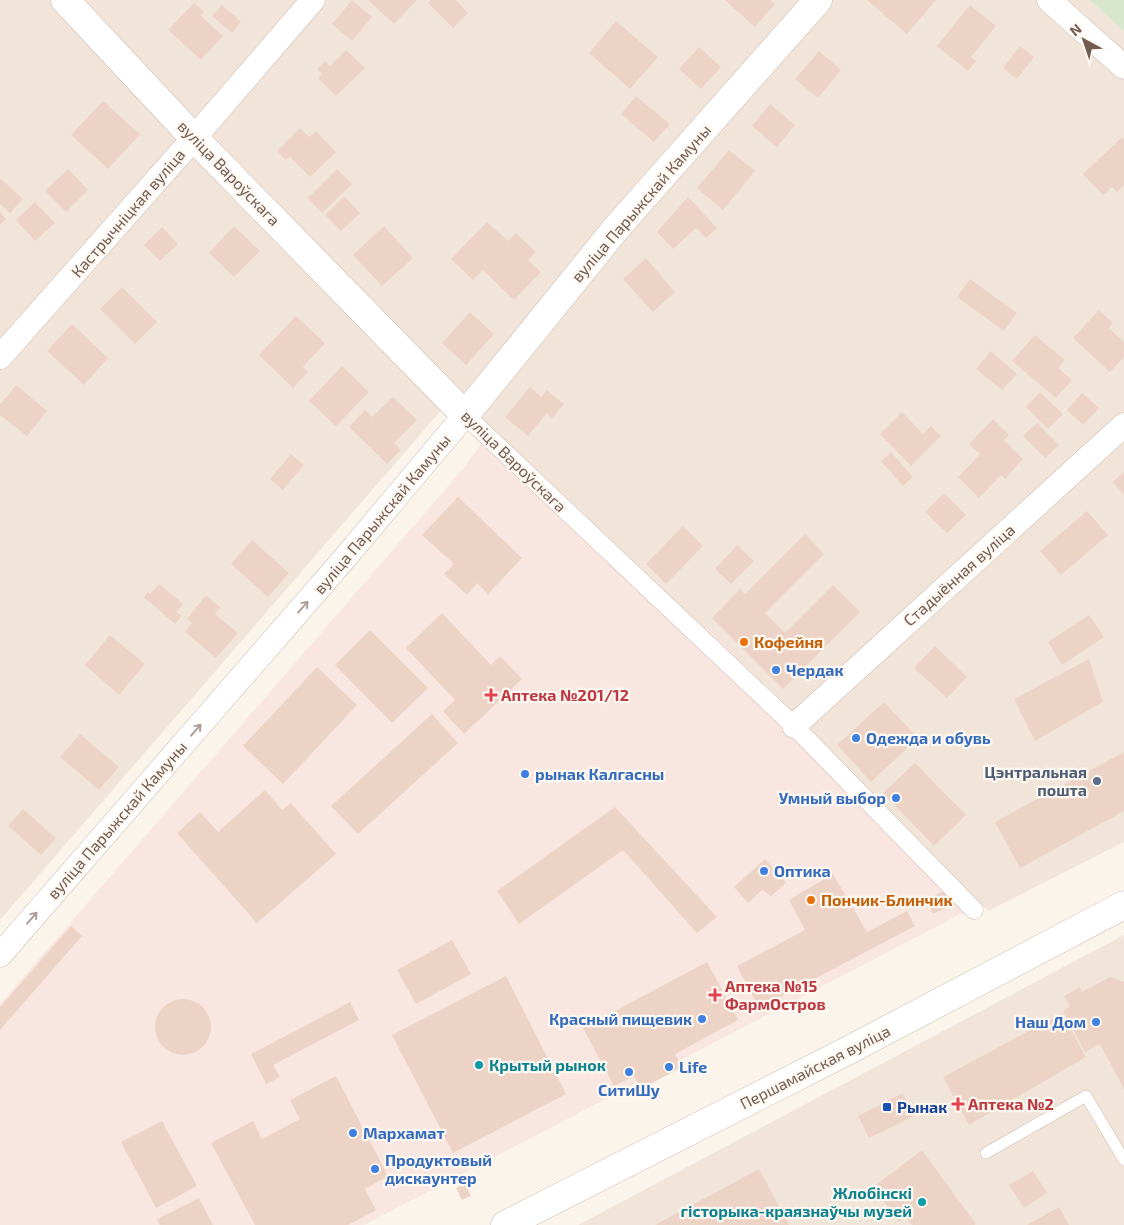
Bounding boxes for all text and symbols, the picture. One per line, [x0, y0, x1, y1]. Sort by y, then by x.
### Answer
north arrow [1059, 15, 1109, 65]
text: N [1066, 20, 1085, 39]
street label: вуліца Вароўскага [174, 116, 284, 230]
street label: вуліца Парыжскай Камуны [567, 120, 715, 286]
street label: Кастрычніцкая вуліца [67, 145, 189, 281]
street label: вуліца Вароўскага [457, 406, 571, 516]
street label: вуліца Парыжскай Камуны [309, 430, 455, 598]
street label: Стадыённая вуліца [899, 520, 1019, 630]
one-way arrow [297, 601, 308, 614]
place label: Кофейня [754, 632, 823, 651]
marker: Кофейня [738, 636, 750, 648]
place label: Чердак [786, 660, 844, 679]
marker: Чердак [770, 664, 782, 676]
place label: Аптека №201/12 [501, 685, 629, 704]
marker: Аптека №201/12 [485, 689, 497, 701]
one-way arrow [190, 723, 202, 736]
place label: Одежда и обувь [866, 728, 991, 747]
marker: Одежда и обувь [850, 732, 862, 744]
street label: вуліца Парыжскай Камуны [43, 737, 191, 903]
place label: Цэнтральная пошта [984, 762, 1087, 799]
place label: рынак Калгасны [535, 764, 664, 783]
marker: рынак Калгасны [519, 768, 531, 780]
marker: Цэнтральная пошта [1091, 775, 1103, 787]
place label: Умный выбор [779, 788, 886, 807]
marker: Умный выбор [890, 792, 902, 804]
place label: Оптика [774, 861, 831, 880]
marker: Оптика [758, 865, 770, 877]
place label: Пончик-Блинчик [821, 890, 953, 909]
marker: Пончик-Блинчик [805, 894, 817, 906]
one-way arrow [26, 912, 38, 925]
place label: Аптека №15 ФармОстров [725, 976, 826, 1013]
marker: Аптека №15 ФармОстров [709, 989, 721, 1001]
place label: Красный пищевик [549, 1009, 692, 1028]
place label: Наш Дом [1015, 1012, 1086, 1031]
marker: Красный пищевик [696, 1013, 708, 1025]
marker: Наш Дом [1090, 1016, 1102, 1028]
street label: Першамайская вуліца [736, 1020, 894, 1114]
place label: Крытый рынок [489, 1055, 606, 1074]
place label: Life [679, 1057, 707, 1076]
marker: Крытый рынок [473, 1059, 485, 1071]
marker: Life [663, 1061, 675, 1073]
marker: СитиШу [623, 1066, 635, 1078]
place label: СитиШу [598, 1080, 660, 1099]
place label: Аптека №2 [968, 1094, 1054, 1113]
place label: Рынак [897, 1097, 947, 1116]
marker: Аптека №2 [952, 1098, 964, 1110]
marker: Рынак [881, 1101, 893, 1113]
place label: Мархамат [363, 1123, 445, 1142]
marker: Мархамат [347, 1127, 359, 1139]
place label: Продуктовый дискаунтер [385, 1150, 492, 1187]
marker: Продуктовый дискаунтер [369, 1163, 381, 1175]
place label: Жлобінскі гісторыка-краязнаўчы музей [681, 1183, 912, 1220]
marker: Жлобінскі гісторыка-краязнаўчы музей [916, 1196, 928, 1208]

